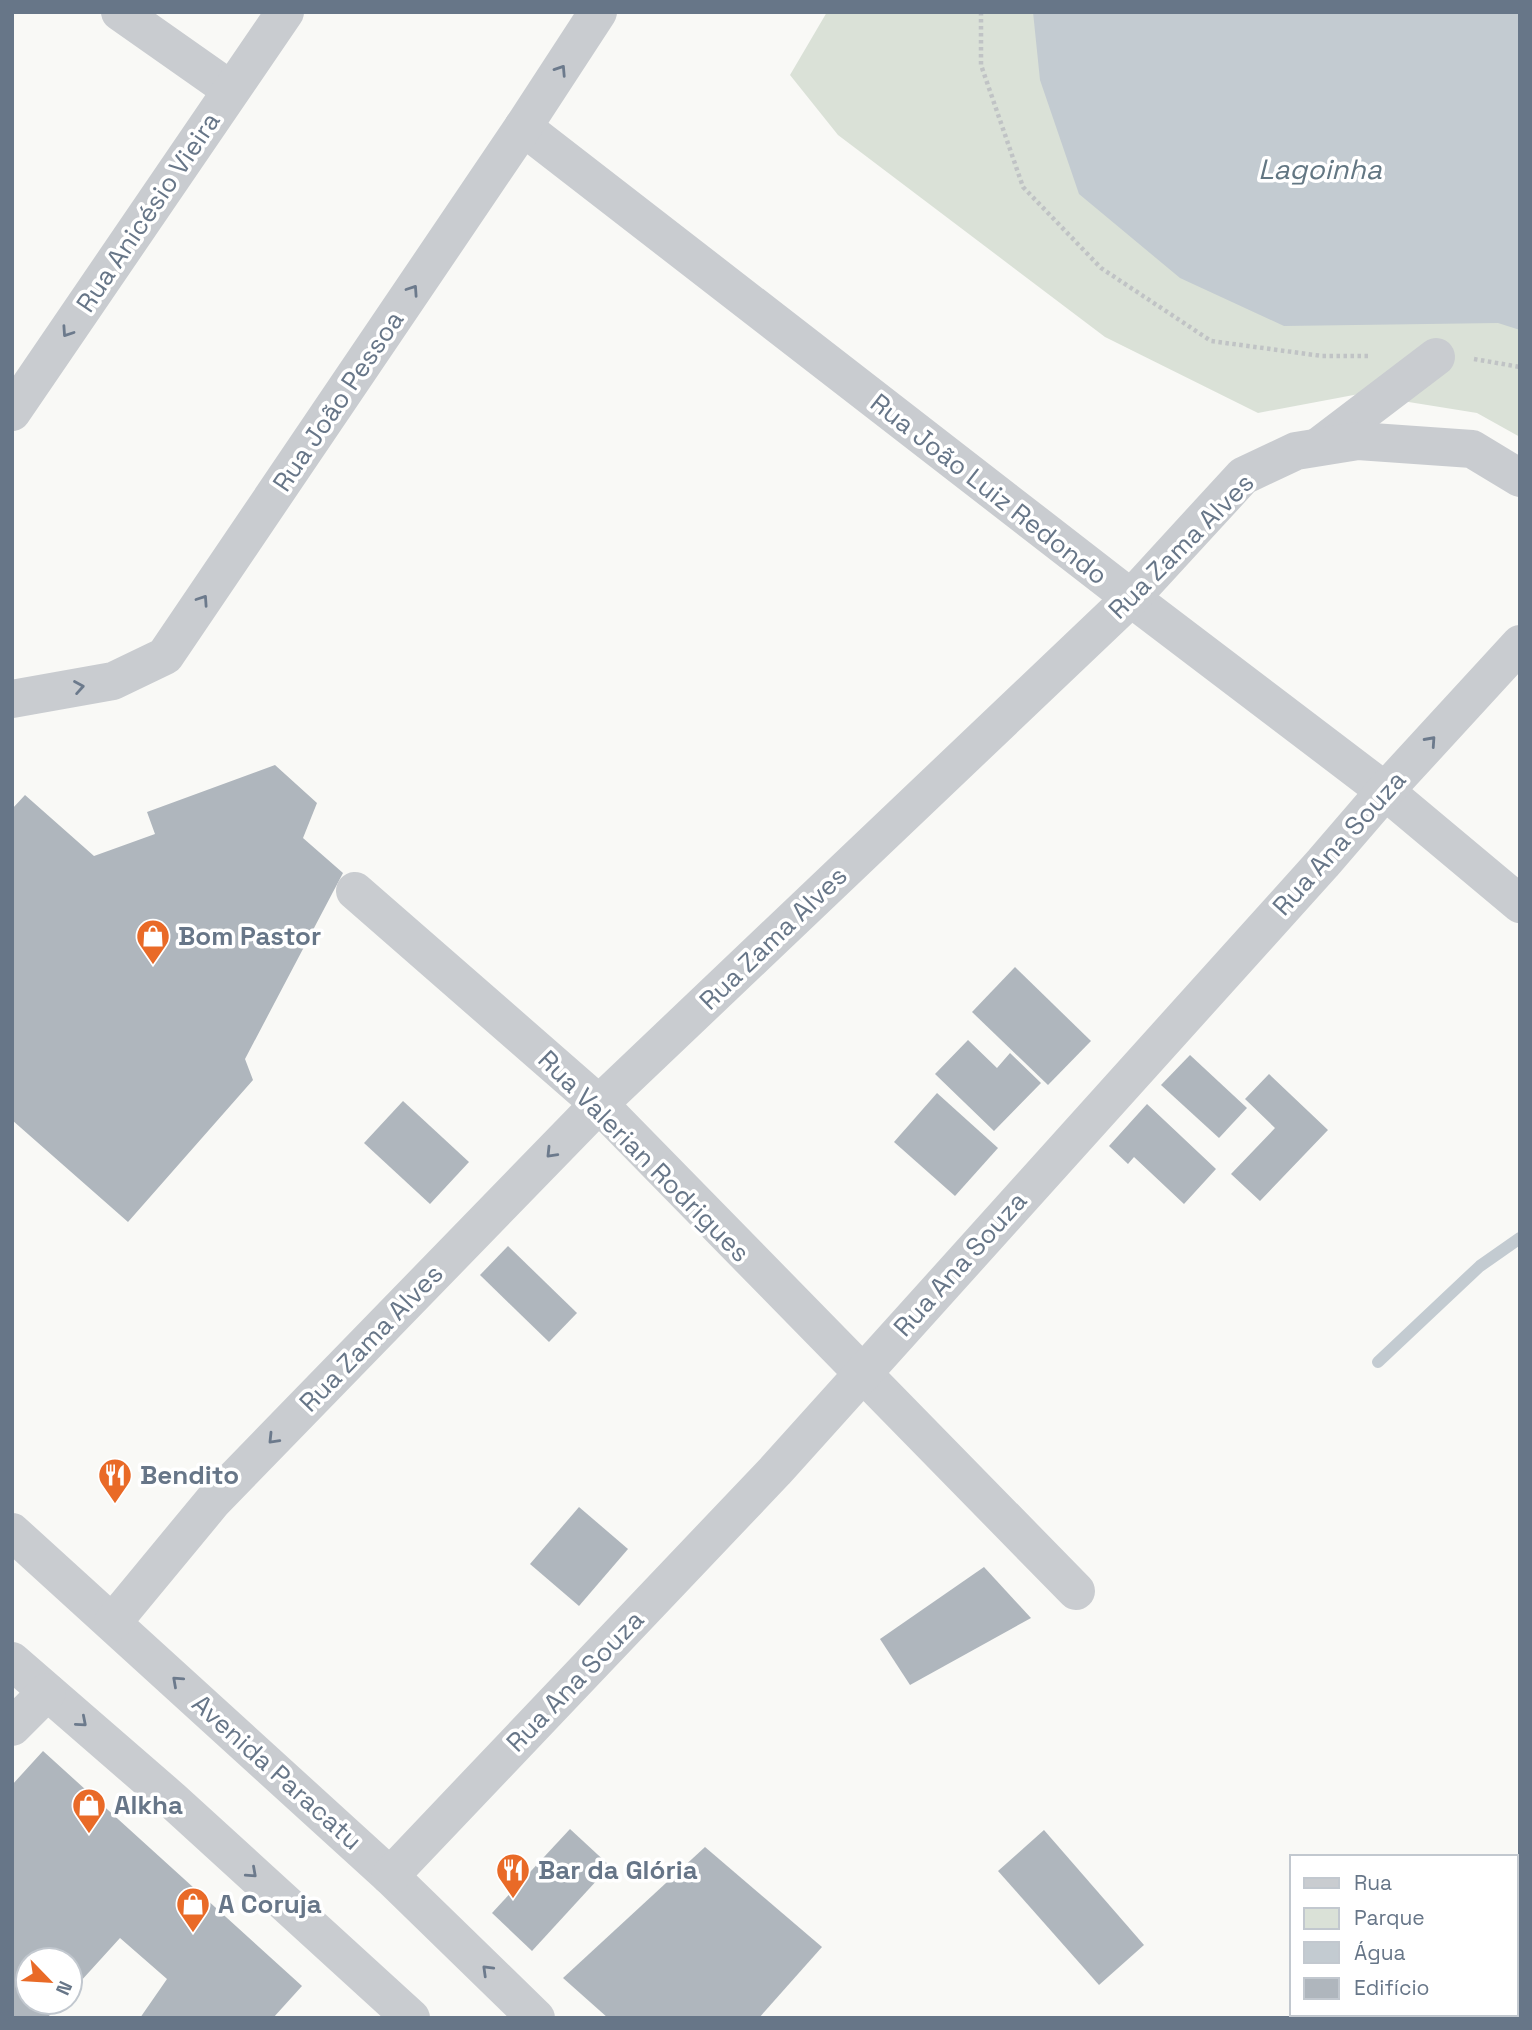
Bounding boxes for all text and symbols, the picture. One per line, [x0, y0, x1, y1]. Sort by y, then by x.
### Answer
one-way arrow [552, 65, 565, 78]
street label: Rua Anicésio Vieira [68, 105, 228, 319]
water label: Lagoinha [1258, 151, 1383, 187]
one-way arrow [405, 284, 418, 297]
street label: Rua João Pessoa [265, 304, 411, 498]
one-way arrow [63, 324, 75, 337]
street label: Rua João Luiz Redondo [863, 386, 1115, 592]
street label: Rua Zama Alves [1101, 466, 1261, 626]
one-way arrow [195, 595, 208, 608]
one-way arrow [73, 680, 85, 695]
one-way arrow [1423, 736, 1435, 749]
street label: Rua Ana Souza [1265, 763, 1413, 923]
street label: Rua Zama Alves [692, 859, 854, 1017]
shop icon: Bom Pastor [134, 917, 172, 966]
place label: Bom Pastor [178, 919, 321, 953]
street label: Rua Valerian Rodrigues [531, 1043, 757, 1269]
one-way arrow [547, 1145, 560, 1158]
street label: Rua Ana Souza [886, 1184, 1034, 1344]
street label: Rua Zama Alves [292, 1257, 450, 1419]
one-way arrow [269, 1431, 282, 1444]
restaurant icon: Bendito [96, 1456, 134, 1505]
place label: Bendito [140, 1458, 239, 1492]
street label: Rua Ana Souza [499, 1603, 651, 1759]
one-way arrow [172, 1677, 185, 1690]
street label: Avenida Paracatu [185, 1687, 369, 1857]
one-way arrow [74, 1714, 87, 1726]
shop icon: Alkha [70, 1786, 108, 1835]
place label: Alkha [114, 1788, 183, 1822]
restaurant icon: Bar da Glória [494, 1851, 532, 1900]
place label: Bar da Glória [538, 1853, 698, 1887]
legend [1290, 1855, 1518, 2016]
one-way arrow [244, 1865, 257, 1877]
text: Rua [1354, 1869, 1392, 1896]
shop icon: A Coruja [174, 1885, 212, 1934]
place label: A Coruja [218, 1887, 322, 1921]
text: Parque [1354, 1904, 1425, 1931]
text: Água [1354, 1939, 1406, 1966]
north arrow [14, 1946, 84, 2016]
one-way arrow [482, 1966, 495, 1979]
text: Edifício [1354, 1974, 1430, 2001]
text: N [50, 1977, 78, 1999]

